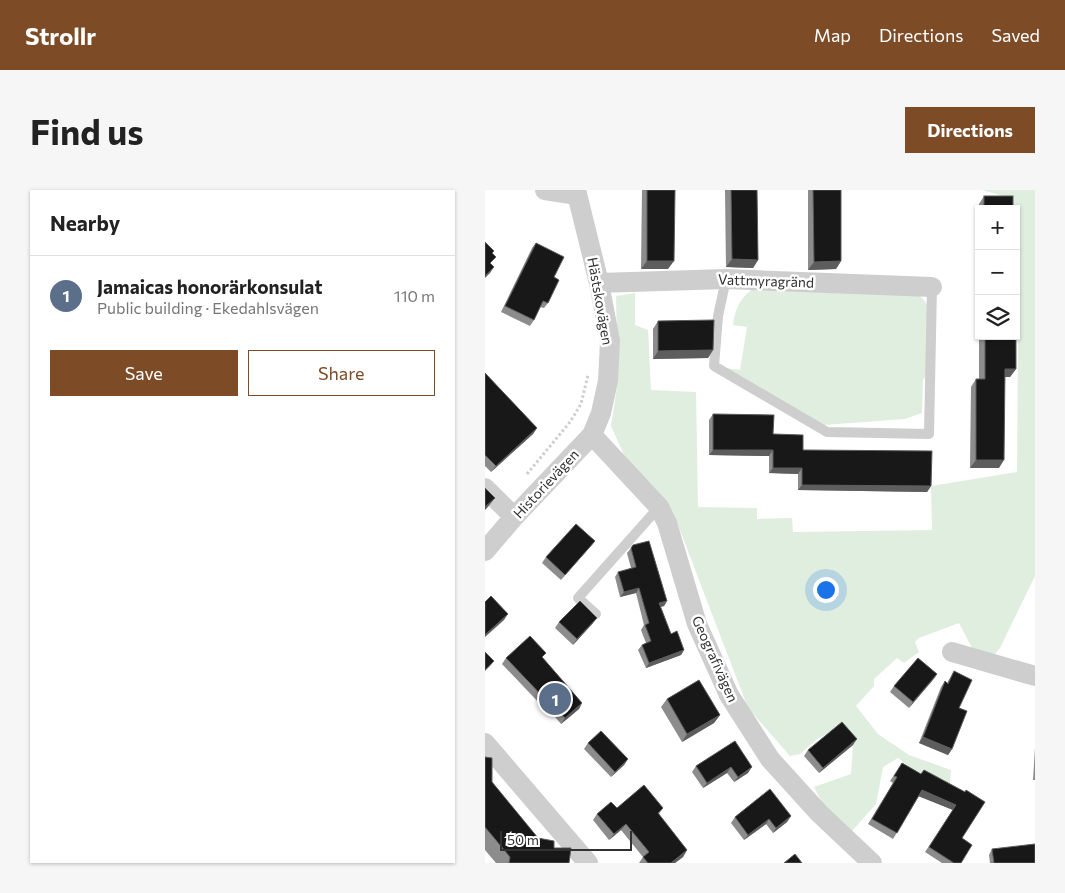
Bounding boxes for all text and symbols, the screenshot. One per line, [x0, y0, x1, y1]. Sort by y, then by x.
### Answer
text: Strollr [25, 21, 96, 50]
text: Map [814, 24, 851, 46]
text: Directions [879, 24, 963, 46]
text: Saved [991, 24, 1040, 46]
button: Directions [905, 107, 1035, 153]
text: Find us [30, 109, 144, 152]
map controls [975, 205, 1020, 340]
button: + [975, 205, 1020, 250]
text: Nearby [50, 210, 120, 235]
button: − [975, 250, 1020, 295]
street label: Hästskovägen [584, 256, 617, 346]
street label: Vattmyragränd [718, 270, 814, 291]
text: Jamaicas honorärkonsulat [97, 275, 322, 298]
text: 1 [62, 286, 70, 305]
text: 110 m [394, 286, 435, 305]
button: layers [975, 295, 1020, 340]
text: Public building · Ekedahlsvägen [97, 298, 319, 317]
button: Save [50, 350, 238, 396]
button: Share [248, 350, 435, 396]
street label: Historievägen [509, 446, 582, 522]
your location [813, 577, 839, 603]
street label: Geografivägen [689, 613, 742, 705]
pin: 1 [539, 680, 571, 718]
scale bar [500, 828, 633, 851]
text: 50 m [507, 831, 539, 848]

